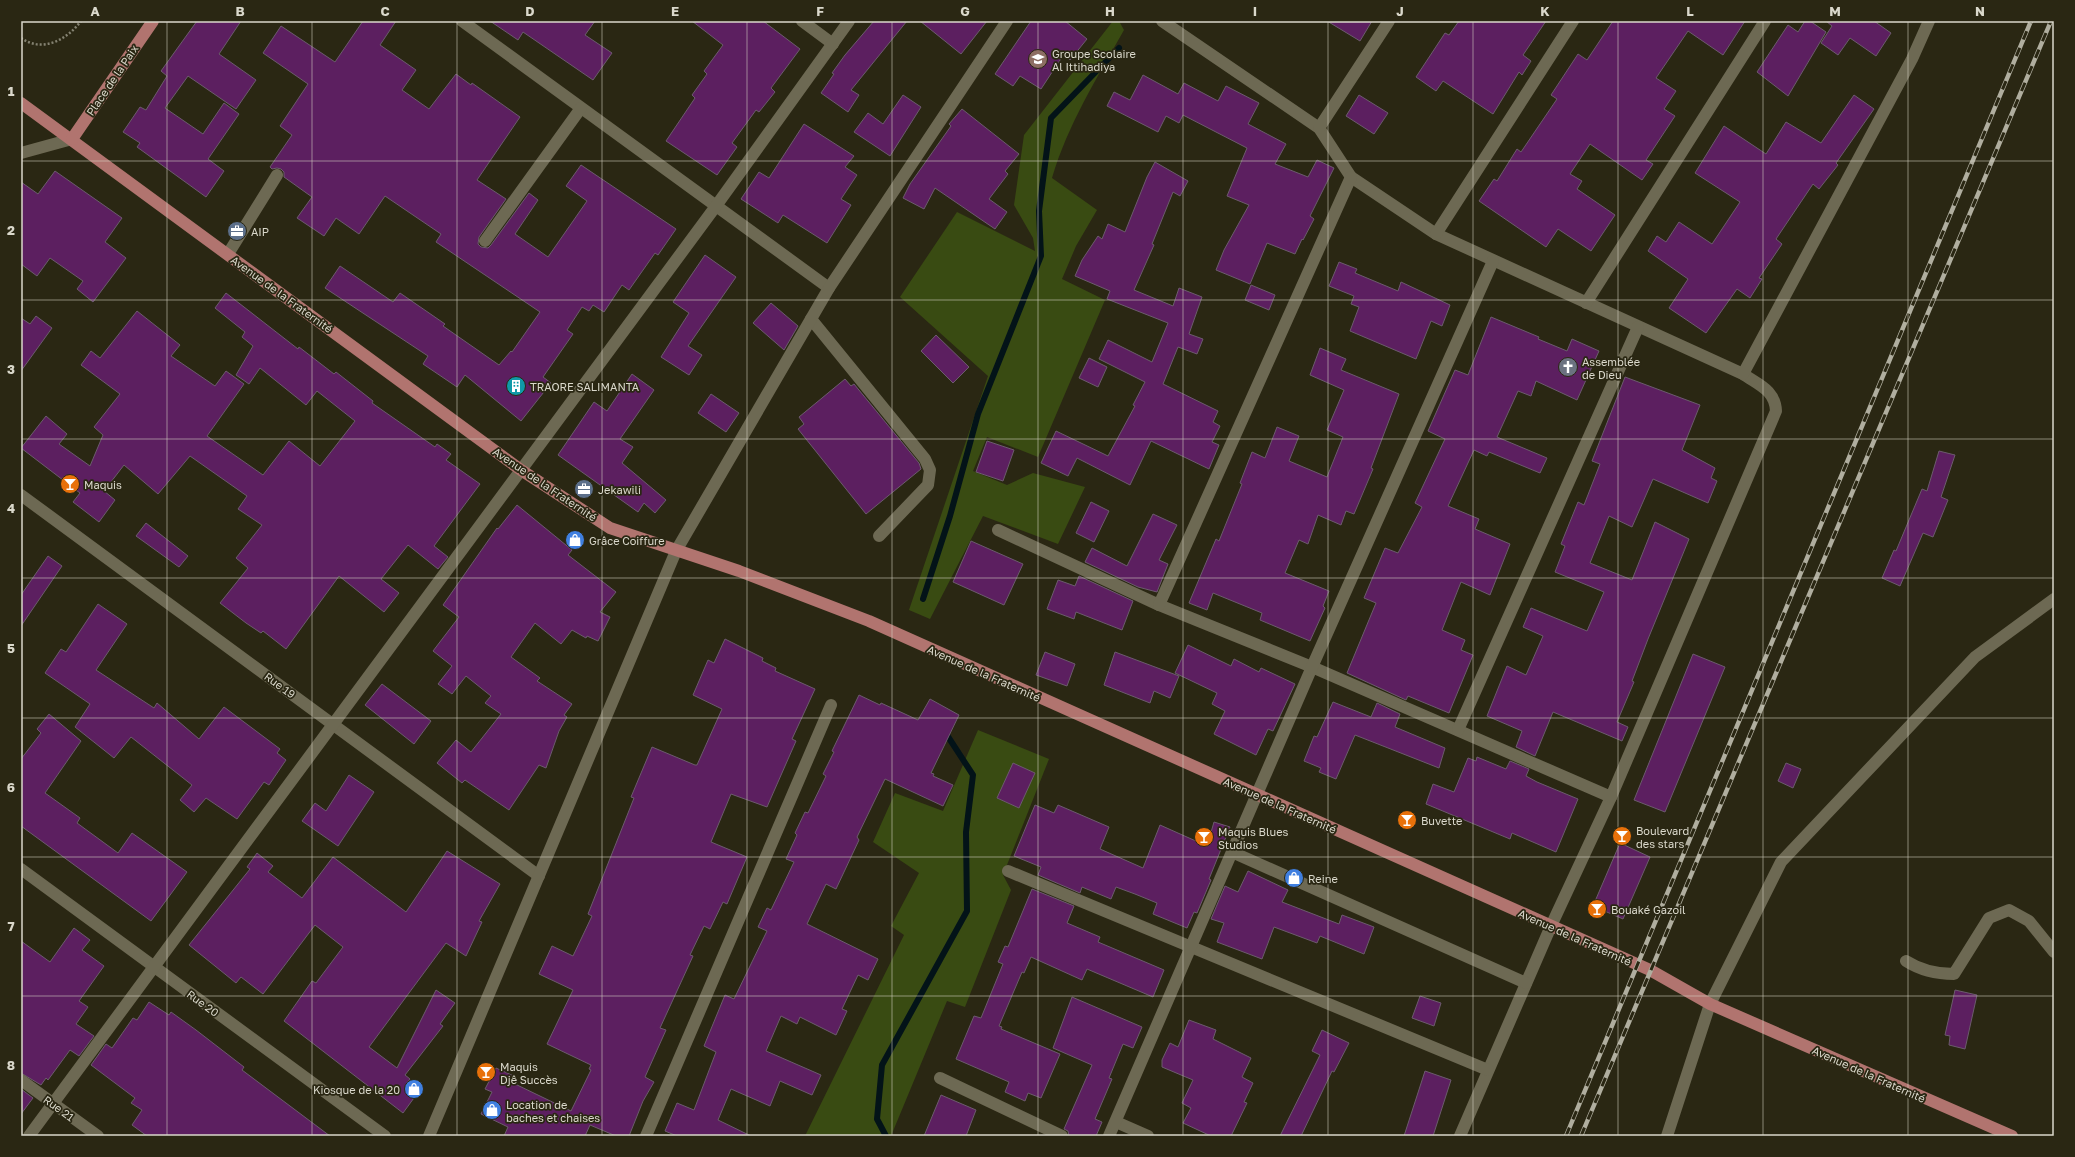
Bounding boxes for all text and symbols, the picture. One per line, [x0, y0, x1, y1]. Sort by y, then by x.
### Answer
text: A [90, 3, 100, 19]
text: B [235, 3, 245, 19]
text: C [380, 3, 390, 19]
text: D [525, 3, 535, 19]
text: E [671, 3, 679, 19]
text: F [816, 3, 824, 19]
text: G [960, 3, 970, 19]
text: H [1105, 3, 1115, 19]
text: I [1253, 3, 1257, 19]
text: J [1396, 3, 1404, 19]
text: K [1540, 3, 1550, 19]
text: L [1686, 3, 1694, 19]
text: M [1829, 3, 1841, 19]
text: N [1975, 3, 1985, 19]
street label: Place de la Paix [83, 42, 141, 118]
place label: Groupe Scolaire Al Ittihadiya [1052, 47, 1136, 73]
school or university icon: Groupe Scolaire Al Ittihadiya [1027, 48, 1049, 70]
text: 1 [8, 83, 15, 99]
office icon: AIP [226, 220, 248, 242]
text: 2 [7, 222, 15, 238]
place label: AIP [251, 225, 269, 238]
street label: Avenue de la Fraternité [229, 253, 335, 335]
place label: Assemblée de Dieu [1582, 355, 1640, 381]
church icon: Assemblée de Dieu [1557, 356, 1579, 378]
text: 3 [7, 361, 15, 377]
building icon: TRAORE SALIMANTA [505, 375, 527, 397]
place label: TRAORE SALIMANTA [530, 380, 640, 393]
street label: Avenue de la Fraternité [491, 444, 599, 524]
bar icon: Maquis [59, 473, 81, 495]
place label: Maquis [84, 478, 122, 491]
office icon: Jekawili [573, 478, 595, 500]
place label: Jekawili [598, 483, 641, 496]
text: 4 [7, 500, 15, 516]
shop icon: Grâce Coiffure [564, 529, 586, 551]
place label: Grâce Coiffure [589, 534, 665, 547]
text: 5 [7, 640, 15, 656]
street label: Avenue de la Fraternité [925, 642, 1043, 704]
street label: Rue 19 [262, 669, 298, 701]
street label: Avenue de la Fraternité [1221, 774, 1339, 836]
text: 6 [7, 779, 15, 795]
bar icon: Buvette [1396, 809, 1418, 831]
place label: Buvette [1421, 814, 1462, 827]
place label: Boulevard des stars [1636, 824, 1689, 850]
place label: Maquis Blues Studios [1218, 825, 1289, 851]
bar icon: Boulevard des stars [1611, 825, 1633, 847]
bar icon: Maquis Blues Studios [1193, 826, 1215, 848]
shop icon: Reine [1283, 867, 1305, 889]
place label: Reine [1308, 872, 1338, 885]
bar icon: Bouaké Gazoil [1586, 898, 1608, 920]
place label: Bouaké Gazoil [1611, 903, 1686, 916]
street label: Avenue de la Fraternité [1516, 906, 1634, 968]
text: 7 [7, 918, 15, 934]
street label: Rue 20 [185, 987, 222, 1019]
street label: Avenue de la Fraternité [1810, 1043, 1928, 1105]
text: 8 [7, 1057, 15, 1073]
place label: Maquis Djê Succès [500, 1060, 558, 1086]
bar icon: Maquis Djê Succès [475, 1061, 497, 1083]
shop icon: Kiosque de la 20 [403, 1078, 425, 1100]
place label: Kiosque de la 20 [313, 1083, 400, 1096]
street label: Rue 21 [41, 1093, 77, 1123]
place label: Location de baches et chaises [506, 1098, 600, 1124]
shop icon: Location de baches et chaises [481, 1099, 503, 1121]

